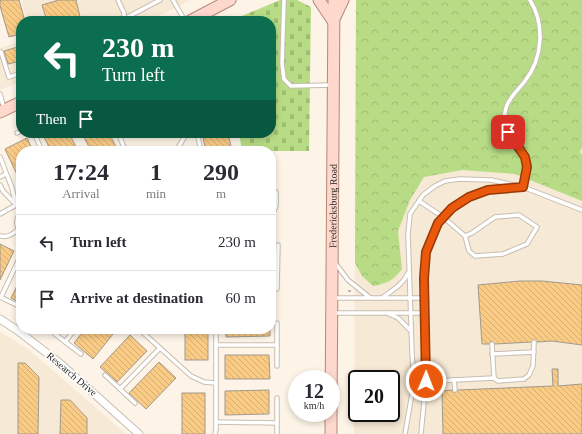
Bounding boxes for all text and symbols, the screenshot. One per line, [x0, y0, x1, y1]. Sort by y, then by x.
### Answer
icon: left [36, 32, 88, 84]
text: 230 m [102, 32, 174, 63]
text: Turn left [102, 65, 165, 85]
icon: arrive [75, 108, 97, 130]
text: Then [36, 111, 67, 127]
pin [491, 115, 525, 149]
icon: arrive [497, 121, 519, 143]
text: 17:24 [53, 159, 109, 185]
text: 1 [150, 159, 162, 185]
text: 290 [203, 159, 239, 185]
street label: Fredericksburg Road [327, 164, 338, 248]
text: Arrival [62, 186, 100, 201]
text: min [146, 186, 166, 201]
text: m [216, 186, 226, 201]
icon: left [36, 232, 58, 254]
text: Turn left [70, 234, 127, 250]
text: 230 m [218, 234, 256, 250]
icon: arrive [36, 288, 58, 310]
text: Arrive at destination [70, 290, 203, 306]
text: 60 m [226, 290, 256, 306]
street label: Research Drive [45, 350, 100, 398]
position arrow [405, 360, 447, 402]
speed limit sign: 20 [348, 370, 400, 422]
text: 12 [304, 380, 324, 402]
text: km/h [304, 400, 324, 411]

